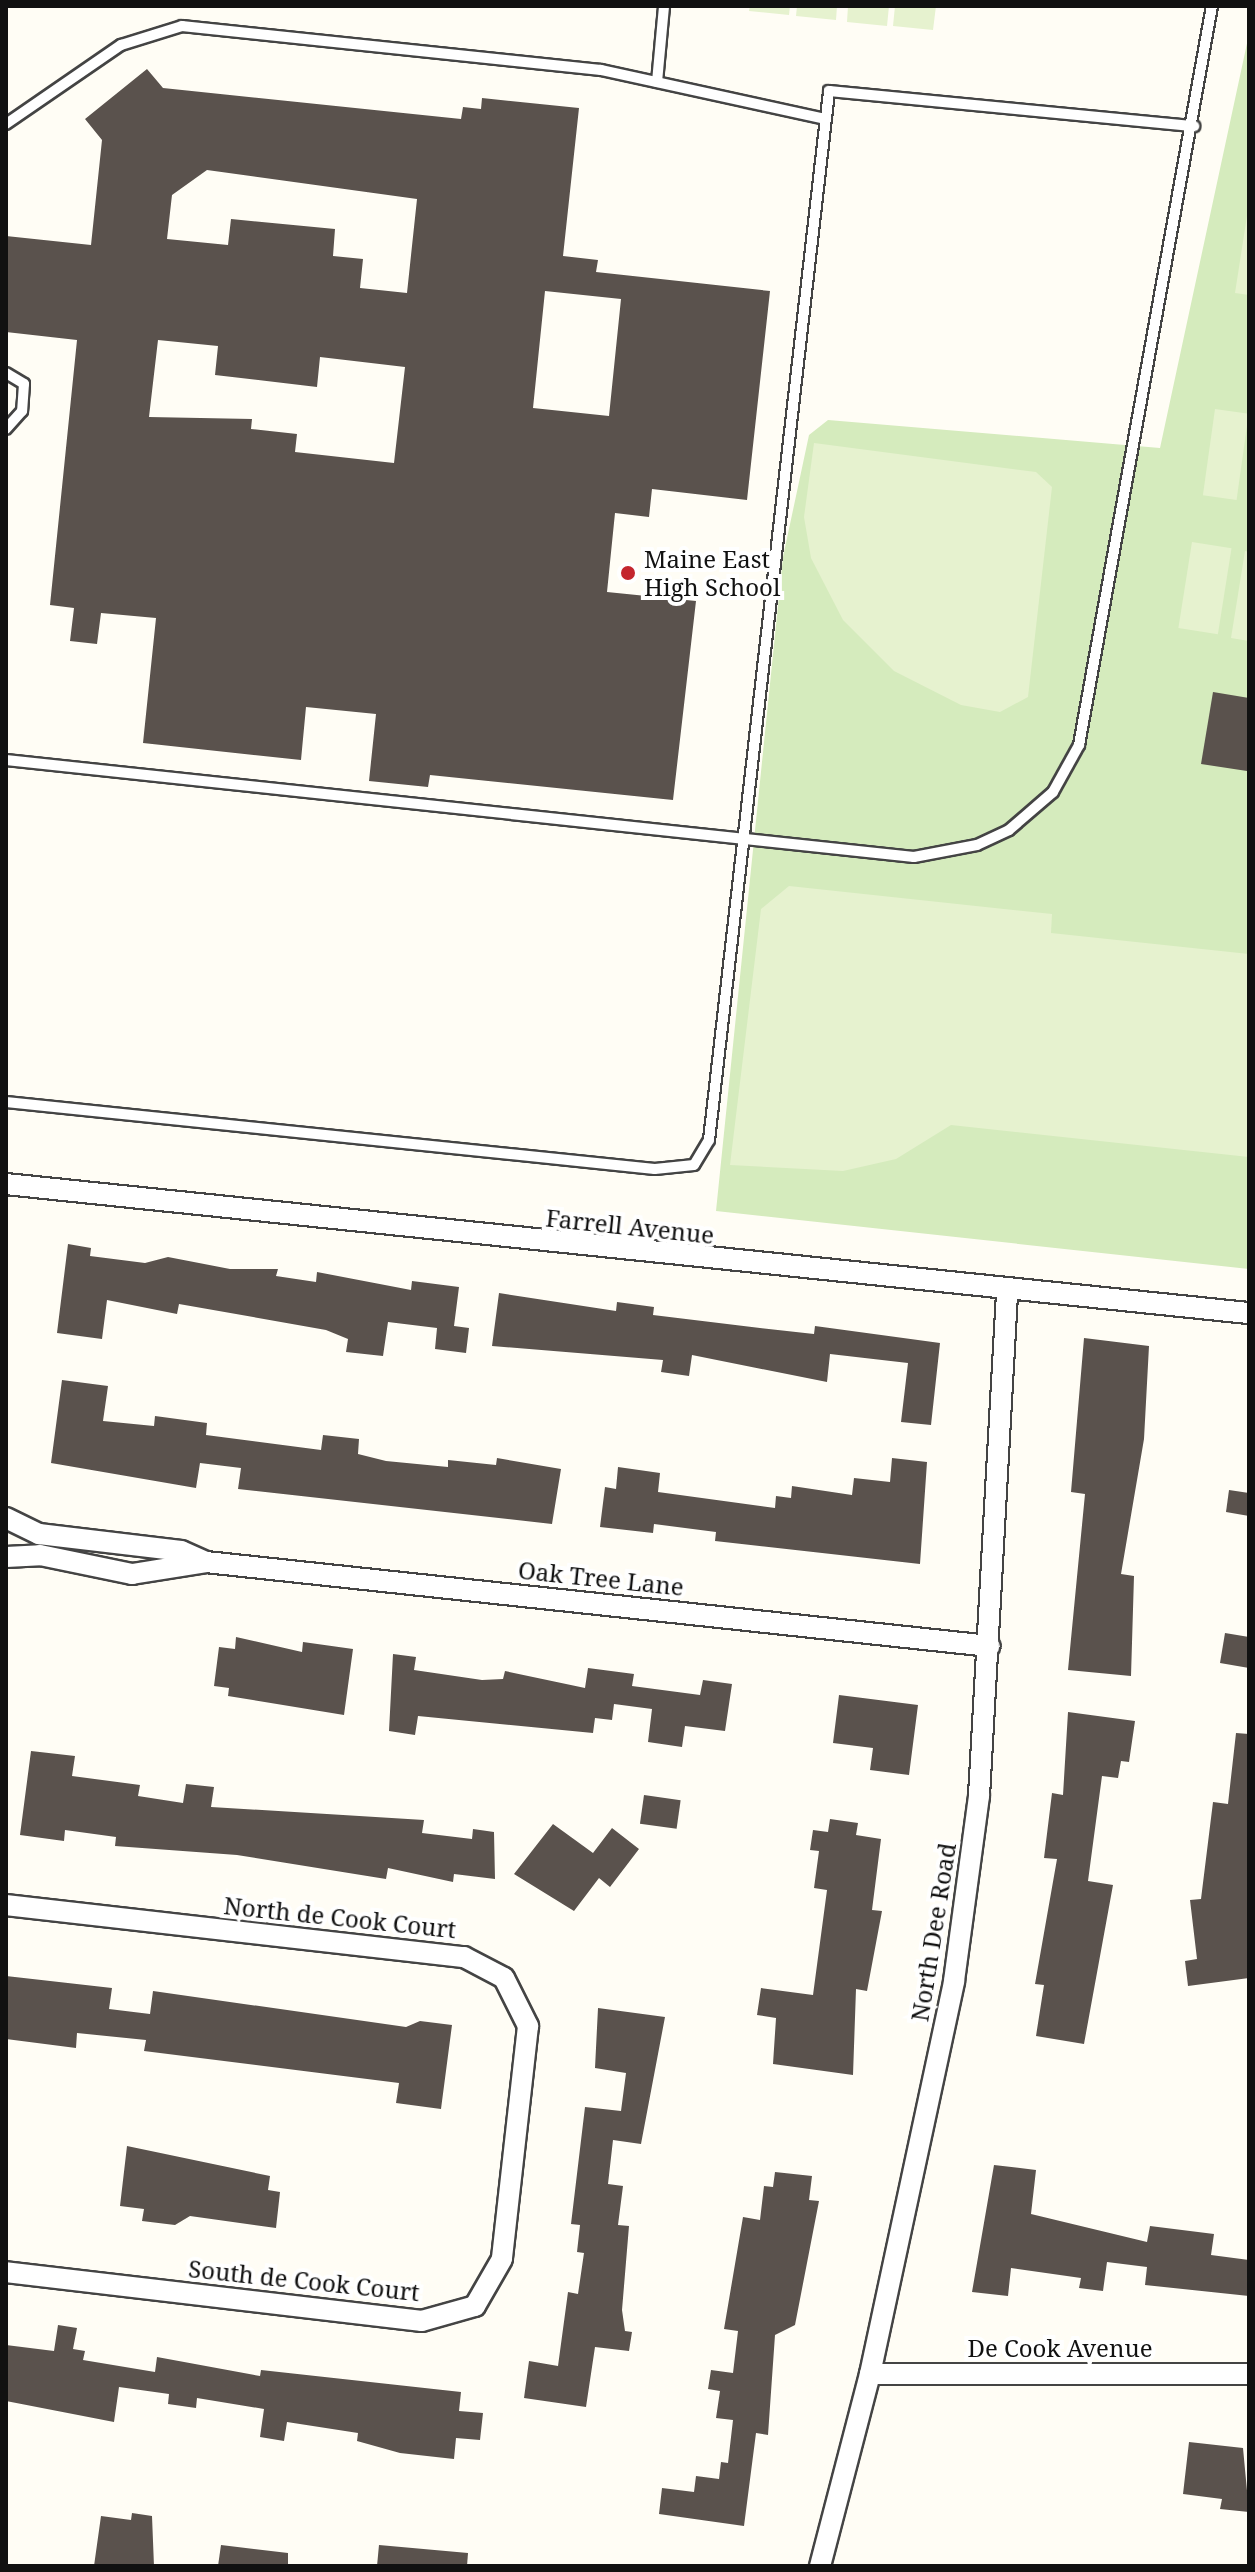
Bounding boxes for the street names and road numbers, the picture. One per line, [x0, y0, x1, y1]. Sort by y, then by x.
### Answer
street label: Farrell Avenue [544, 1203, 716, 1249]
street label: Oak Tree Lane [517, 1555, 685, 1601]
street label: North Dee Road [905, 1841, 961, 2023]
street label: North de Cook Court [222, 1890, 458, 1944]
street label: South de Cook Court [187, 2254, 421, 2306]
street label: De Cook Avenue [967, 2334, 1153, 2362]

